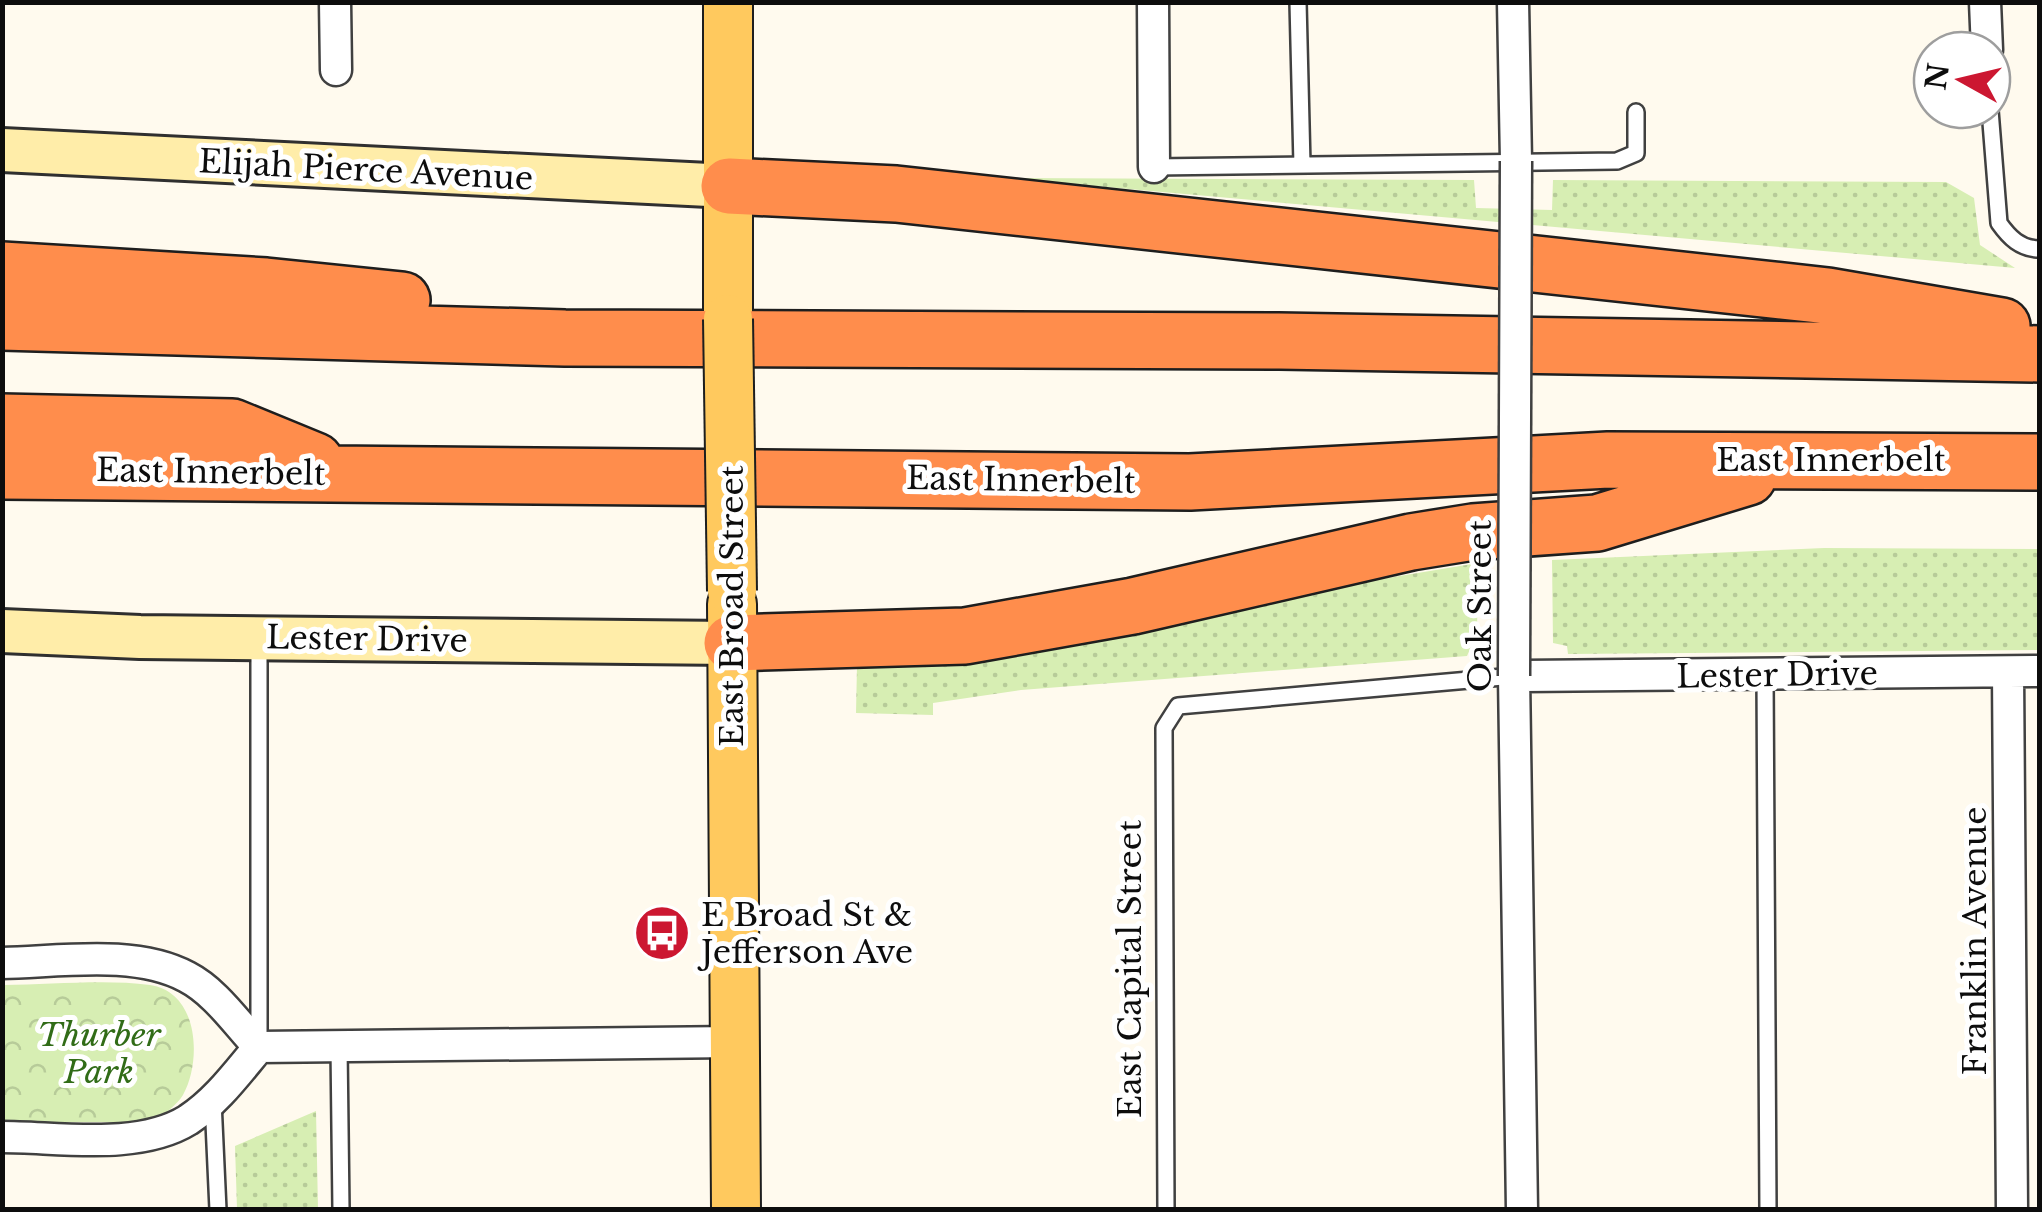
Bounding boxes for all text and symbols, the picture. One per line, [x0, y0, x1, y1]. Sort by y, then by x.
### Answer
north arrow [1912, 30, 2012, 130]
text: N [1919, 61, 1957, 92]
street label: Elijah Pierce Avenue [198, 141, 534, 199]
street label: East Innerbelt [1716, 440, 1946, 480]
street label: East Innerbelt [96, 450, 326, 494]
street label: East Innerbelt [906, 458, 1136, 502]
street label: East Broad Street [712, 465, 752, 747]
street label: Oak Street [1460, 520, 1500, 692]
street label: Lester Drive [266, 617, 468, 661]
street label: Lester Drive [1676, 653, 1878, 697]
street label: Franklin Avenue [1955, 806, 1995, 1076]
street label: East Capital Street [1110, 820, 1150, 1118]
place label: E Broad St & Jefferson Ave [697, 895, 913, 972]
bus stop icon: E Broad St & Jefferson Ave [632, 903, 692, 963]
park label: Thurber Park [38, 1015, 162, 1092]

